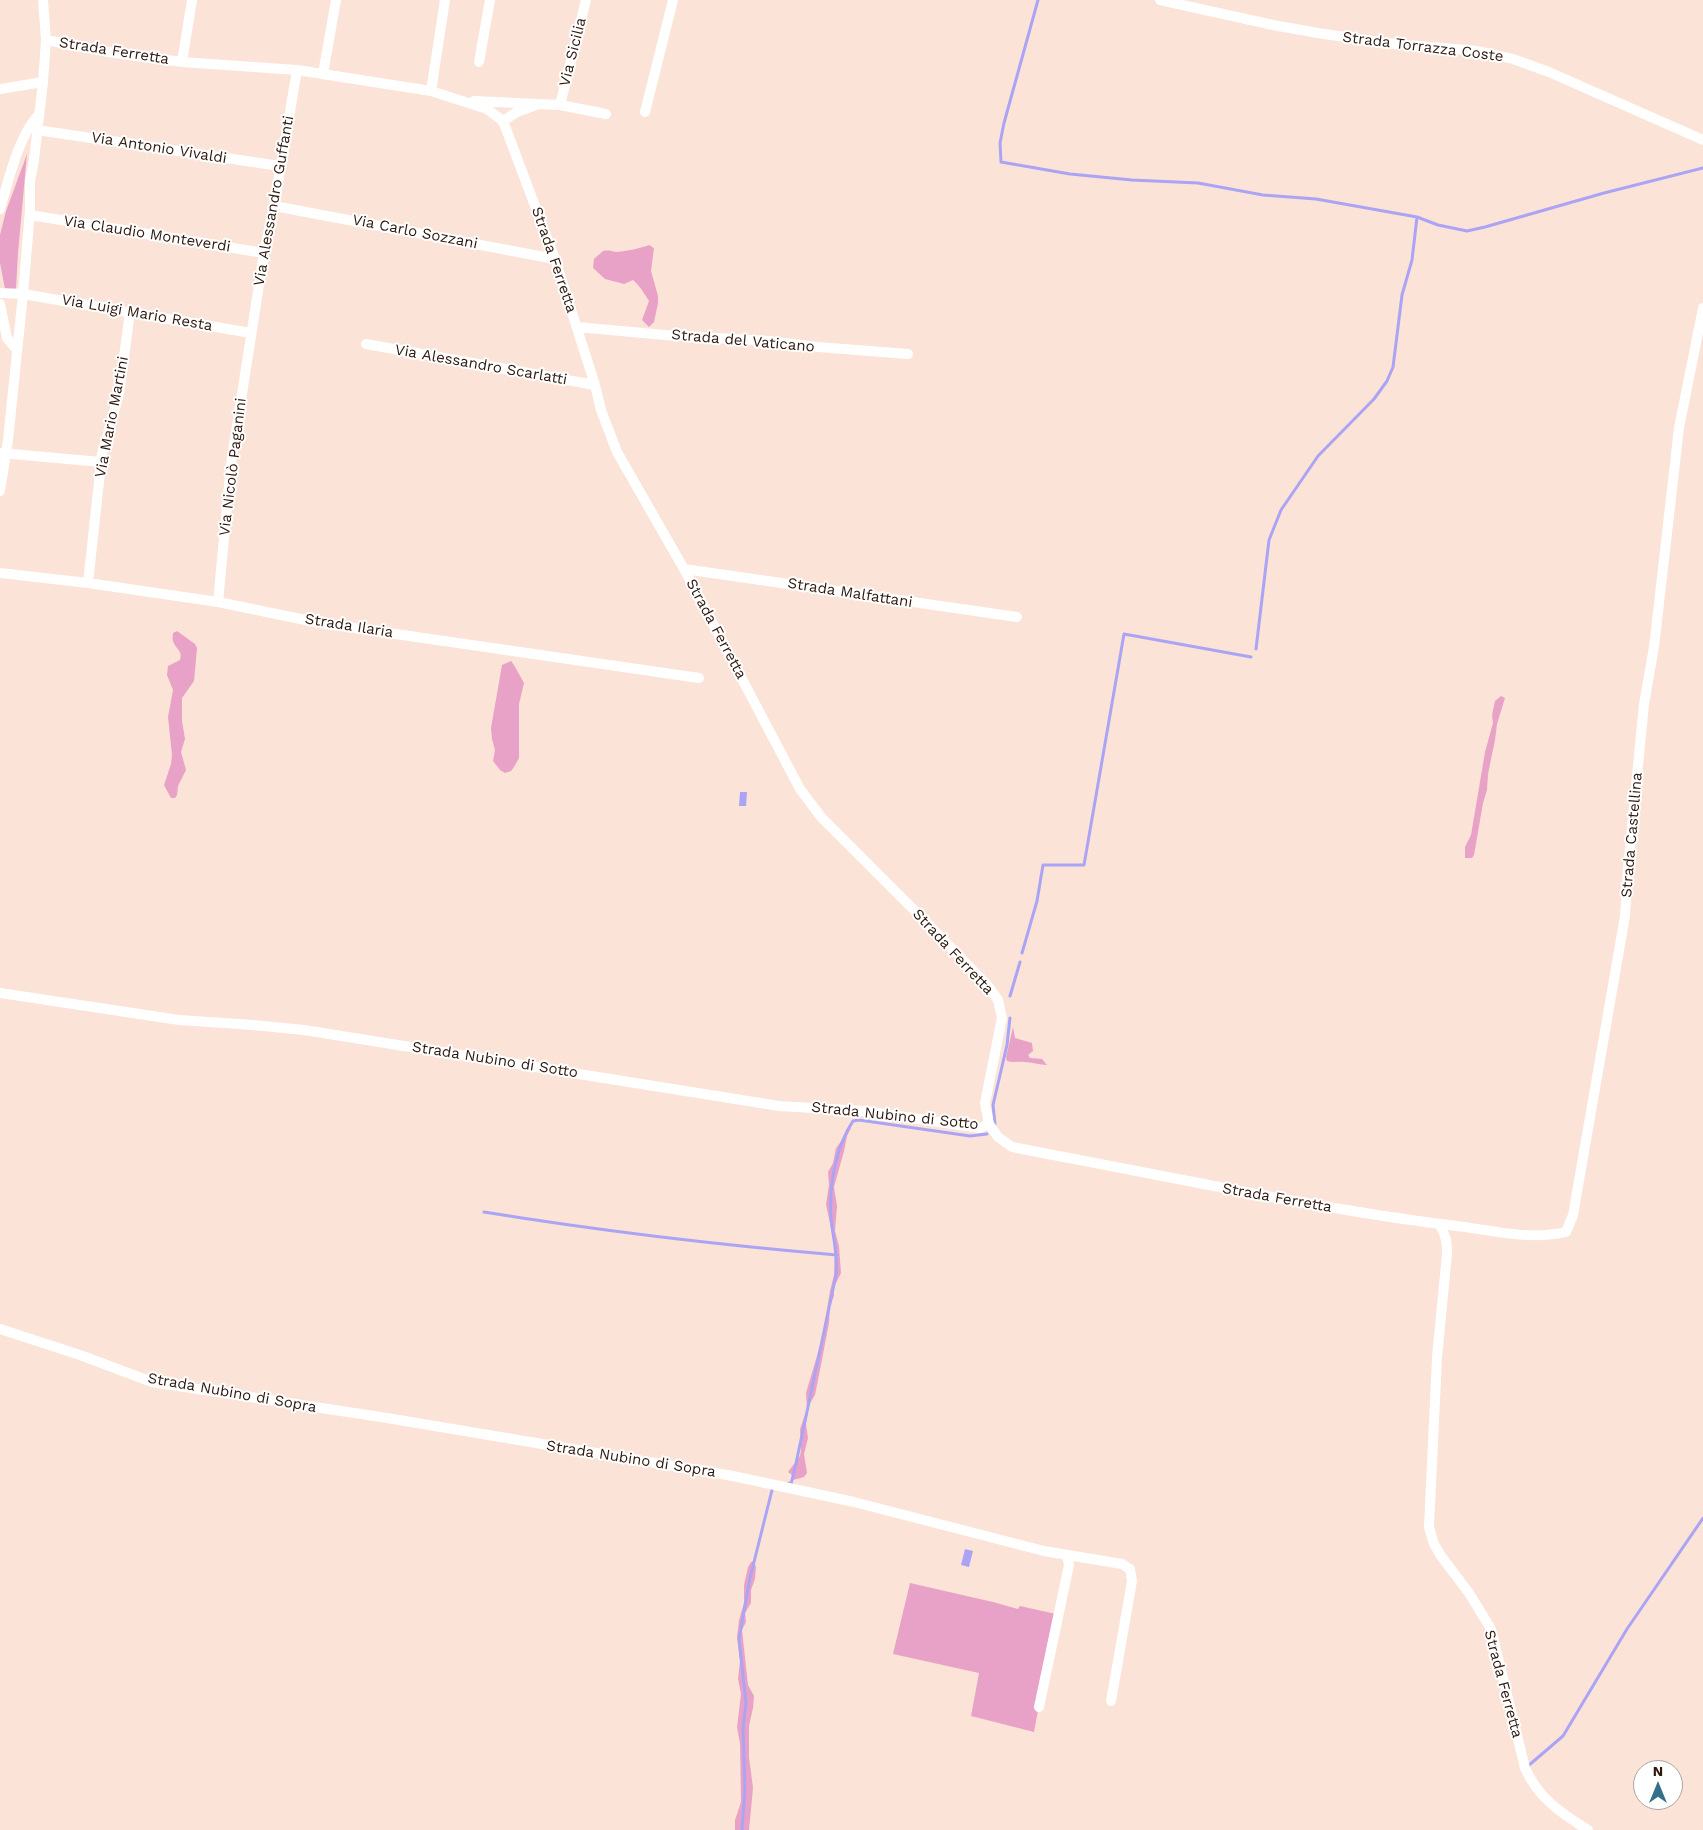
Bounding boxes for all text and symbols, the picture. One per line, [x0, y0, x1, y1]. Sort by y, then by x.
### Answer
street label: Via Sicilia [556, 16, 590, 88]
street label: Strada Torrazza Coste [1342, 28, 1504, 66]
street label: Strada Ferretta [58, 33, 170, 69]
street label: Via Alessandro Guffanti [250, 114, 298, 288]
street label: Via Antonio Vivaldi [90, 128, 228, 168]
street label: Strada Ferretta [527, 205, 581, 315]
street label: Via Carlo Sozzani [351, 211, 479, 253]
street label: Via Claudio Monteverdi [62, 212, 232, 256]
street label: Via Luigi Mario Resta [60, 291, 214, 335]
street label: Strada del Vaticano [671, 326, 815, 356]
street label: Via Alessandro Scarlatti [394, 341, 568, 389]
street label: Via Mario Martini [91, 355, 133, 479]
street label: Via Nicolò Paganini [216, 397, 250, 537]
street label: Strada Malfattani [786, 574, 914, 612]
street label: Strada Ferretta [682, 576, 750, 682]
street label: Strada Ilaria [303, 610, 395, 642]
street label: Strada Castellina [1618, 772, 1646, 898]
street label: Strada Ferretta [909, 905, 997, 999]
street label: Strada Nubino di Sotto [411, 1038, 579, 1082]
street label: Strada Nubino di Sotto [811, 1098, 979, 1134]
street label: Strada Ferretta [1221, 1180, 1333, 1216]
street label: Strada Nubino di Sopra [146, 1369, 318, 1417]
street label: Strada Nubino di Sopra [545, 1437, 717, 1481]
street label: Strada Ferretta [1480, 1628, 1526, 1740]
north arrow [1633, 1760, 1683, 1810]
text: N [1653, 1763, 1663, 1779]

